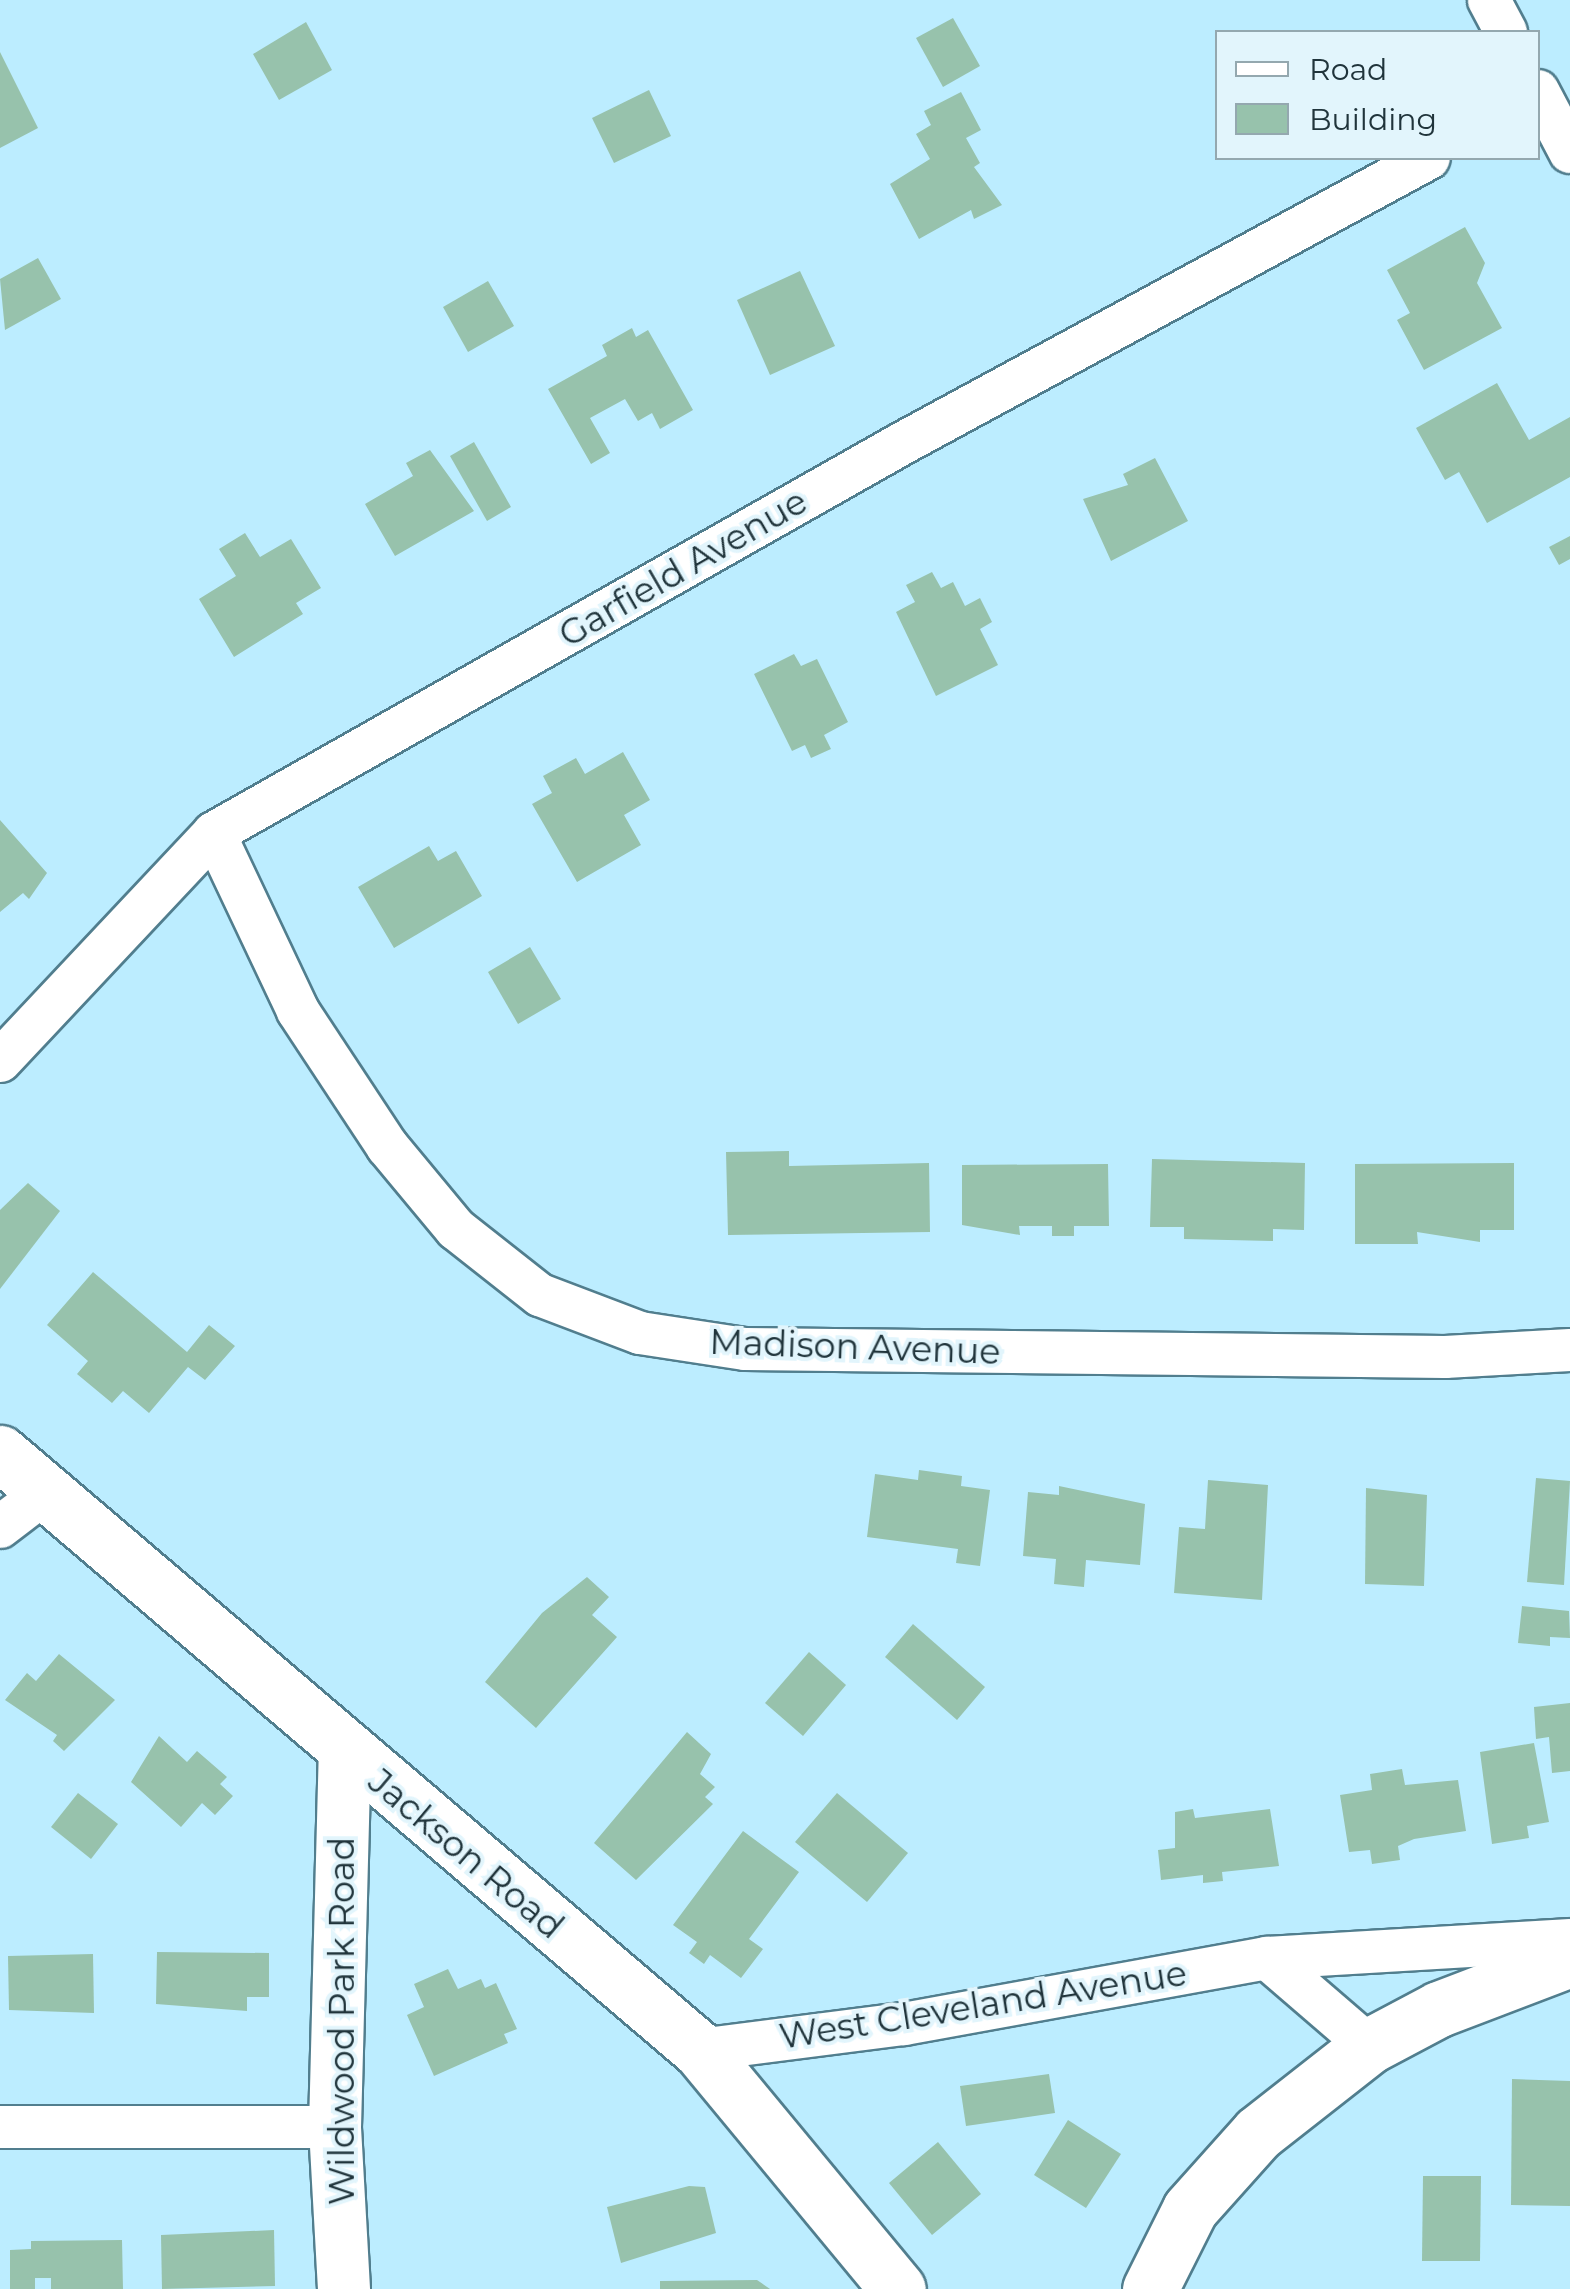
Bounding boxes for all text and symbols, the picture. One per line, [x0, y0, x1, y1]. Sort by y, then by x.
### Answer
legend [1215, 30, 1540, 160]
text: Road [1309, 51, 1387, 88]
text: Building [1309, 101, 1437, 138]
street label: Garfield Avenue [552, 480, 814, 656]
street label: Madison Avenue [709, 1321, 1001, 1373]
street label: Jackson Road [360, 1760, 572, 1948]
street label: Wildwood Park Road [321, 1837, 363, 2205]
street label: West Cleveland Avenue [776, 1952, 1190, 2058]

